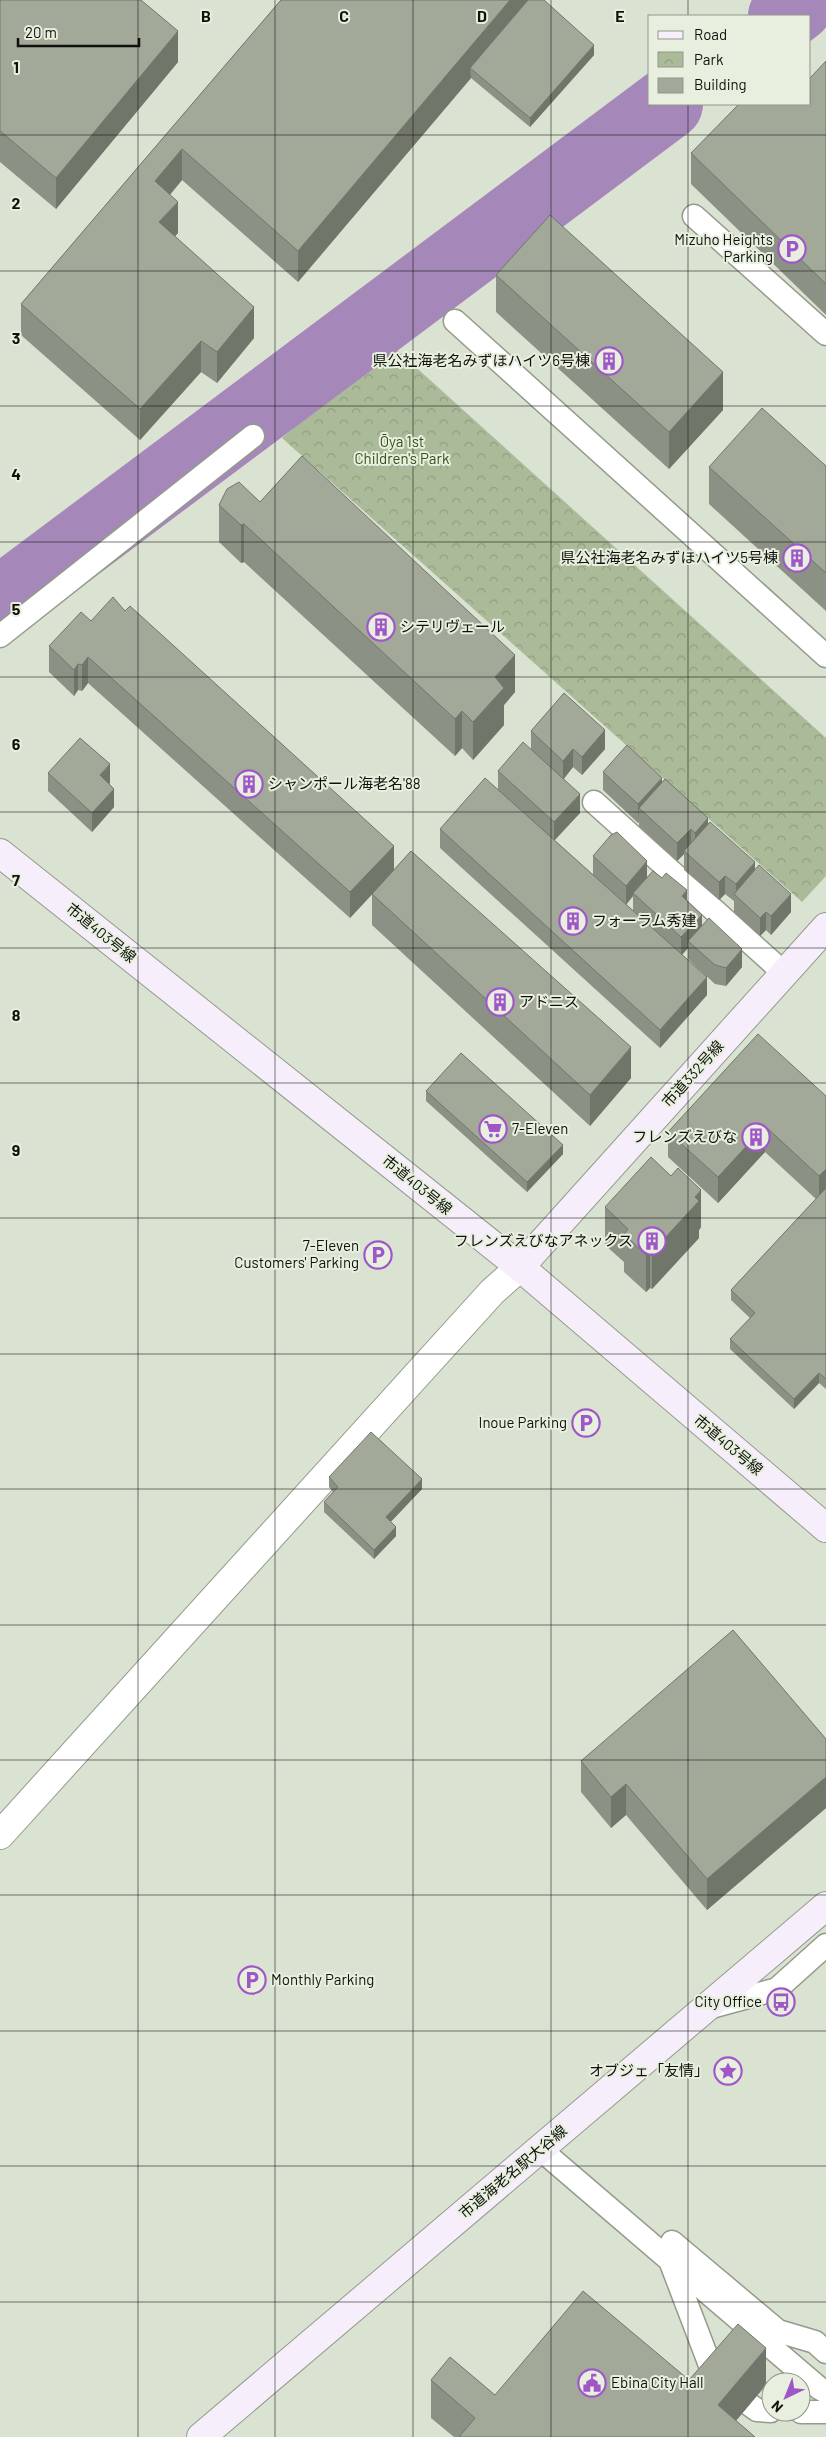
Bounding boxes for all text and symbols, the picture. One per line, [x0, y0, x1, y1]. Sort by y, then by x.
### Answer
text: B [201, 6, 211, 25]
text: C [339, 6, 349, 25]
text: D [477, 6, 487, 25]
text: E [615, 6, 625, 25]
scale bar [18, 15, 139, 47]
legend [648, 15, 811, 105]
text: 20 m [25, 23, 57, 41]
text: Road [694, 25, 727, 43]
text: Park [694, 50, 724, 68]
text: 1 [13, 57, 19, 76]
text: Building [694, 75, 747, 93]
text: 2 [12, 193, 21, 212]
place label: Mizuho Heights Parking [674, 230, 773, 265]
parking icon: Mizuho Heights Parking [777, 234, 807, 264]
text: 3 [12, 328, 20, 347]
building icon: 県公社海老名みずほハイツ6号棟 [594, 346, 624, 376]
place label: 県公社海老名みずほハイツ6号棟 [373, 351, 590, 369]
park label: Ōya 1st Children's Park [355, 432, 450, 467]
text: 4 [11, 464, 21, 483]
building icon: 県公社海老名みずほハイツ5号棟 [782, 543, 812, 573]
place label: 県公社海老名みずほハイツ5号棟 [561, 548, 778, 566]
text: 5 [12, 599, 21, 618]
building icon: シテリヴェール [366, 612, 396, 642]
place label: シテリヴェール [400, 617, 505, 635]
text: 6 [12, 734, 21, 753]
building icon: シャンポール海老名'88 [234, 769, 264, 799]
place label: シャンポール海老名'88 [268, 774, 421, 792]
text: 7 [12, 870, 20, 889]
street label: 市道403号線 [63, 899, 140, 966]
building icon: フォーラム秀建 [558, 906, 588, 936]
place label: フォーラム秀建 [592, 911, 697, 929]
building icon: アドニス [485, 987, 515, 1017]
place label: アドニス [519, 992, 579, 1010]
text: 8 [12, 1005, 21, 1024]
street label: 市道332号線 [658, 1036, 727, 1110]
supermarket icon: 7-Eleven [478, 1114, 508, 1144]
place label: 7-Eleven [512, 1119, 568, 1137]
building icon: フレンズえびな [741, 1122, 771, 1152]
place label: フレンズえびな [632, 1127, 737, 1145]
text: 9 [12, 1140, 20, 1159]
street label: 市道403号線 [379, 1151, 456, 1218]
building icon: フレンズえびなアネックス [637, 1226, 667, 1256]
place label: フレンズえびなアネックス [454, 1231, 633, 1249]
place label: 7-Eleven Customers' Parking [234, 1236, 359, 1271]
parking icon: 7-Eleven Customers' Parking [363, 1240, 393, 1270]
parking icon: Inoue Parking [571, 1408, 601, 1438]
street label: 市道403号線 [691, 1410, 767, 1478]
place label: Inoue Parking [479, 1413, 567, 1431]
parking icon: Monthly Parking [237, 1965, 267, 1995]
place label: Monthly Parking [271, 1970, 374, 1988]
bus stop icon: City Office [766, 1987, 796, 2017]
place label: City Office [695, 1992, 762, 2010]
place icon: オブジェ「友情」 [713, 2056, 743, 2086]
place label: オブジェ「友情」 [589, 2061, 709, 2079]
street label: 市道海老名駅大谷線 [455, 2121, 570, 2222]
public building icon: Ebina City Hall [577, 2368, 607, 2398]
north arrow [761, 2372, 811, 2422]
place label: Ebina City Hall [611, 2373, 704, 2391]
text: N [768, 2397, 786, 2416]

